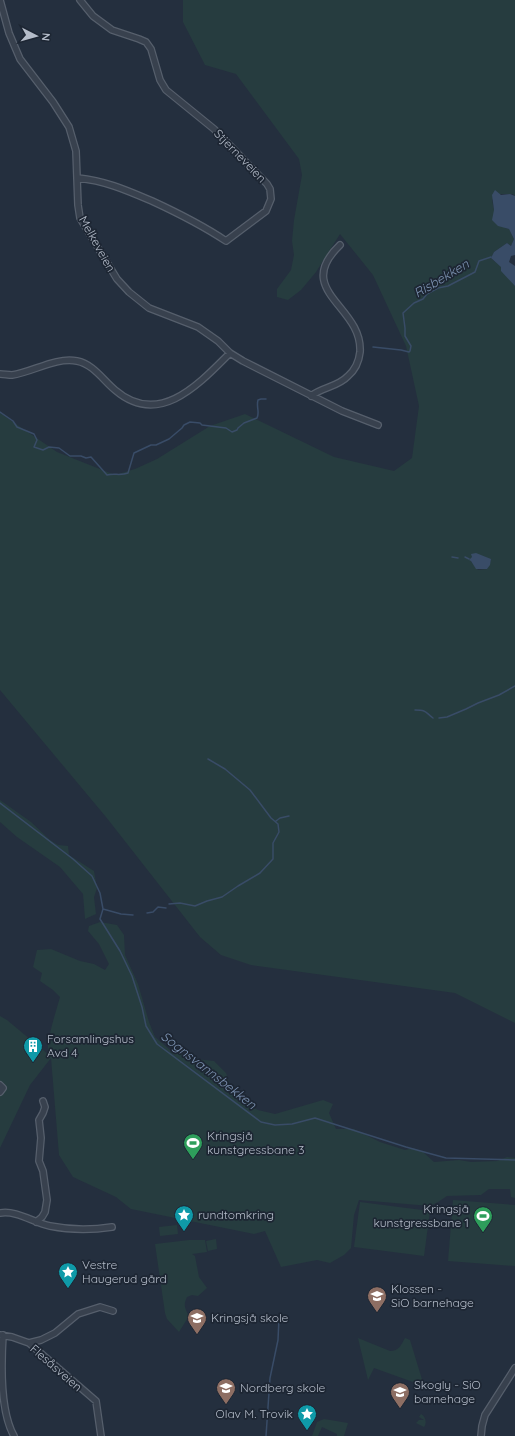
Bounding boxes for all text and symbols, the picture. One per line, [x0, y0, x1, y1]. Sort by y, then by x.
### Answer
north arrow [16, 16, 56, 56]
text: N [39, 32, 53, 42]
street label: Stjerneveien [211, 126, 270, 185]
street label: Melkeveien [76, 213, 119, 274]
water label: Risbekken [411, 255, 472, 301]
water label: Sognsvannsbekken [158, 1028, 260, 1112]
place label: Forsamlingshus Avd 4 [47, 1031, 134, 1060]
building icon: Forsamlingshus Avd 4 [22, 1035, 44, 1063]
place label: Kringsjå kunstgressbane 3 [207, 1128, 304, 1157]
sports icon: Kringsjå kunstgressbane 3 [182, 1132, 204, 1160]
place label: Kringsjå kunstgressbane 1 [373, 1201, 469, 1230]
place icon: rundtomkring [173, 1204, 195, 1232]
sports icon: Kringsjå kunstgressbane 1 [472, 1205, 494, 1233]
place label: rundtomkring [198, 1207, 274, 1222]
place label: Vestre Haugerud gård [82, 1257, 167, 1286]
place icon: Vestre Haugerud gård [57, 1261, 79, 1289]
place label: Klossen - SiO barnehage [391, 1281, 474, 1310]
school or university icon: Klossen - SiO barnehage [366, 1285, 388, 1313]
school or university icon: Kringsjå skole [186, 1307, 208, 1335]
place label: Kringsjå skole [211, 1310, 289, 1325]
street label: Flesåsveien [27, 1341, 85, 1394]
school or university icon: Nordberg skole [215, 1377, 237, 1405]
place label: Skogly - SiO barnehage [414, 1377, 481, 1406]
place label: Nordberg skole [240, 1380, 326, 1395]
school or university icon: Skogly - SiO barnehage [389, 1381, 411, 1409]
place icon: Olav M. Trovik [296, 1403, 318, 1431]
place label: Olav M. Trovik [216, 1406, 293, 1421]

